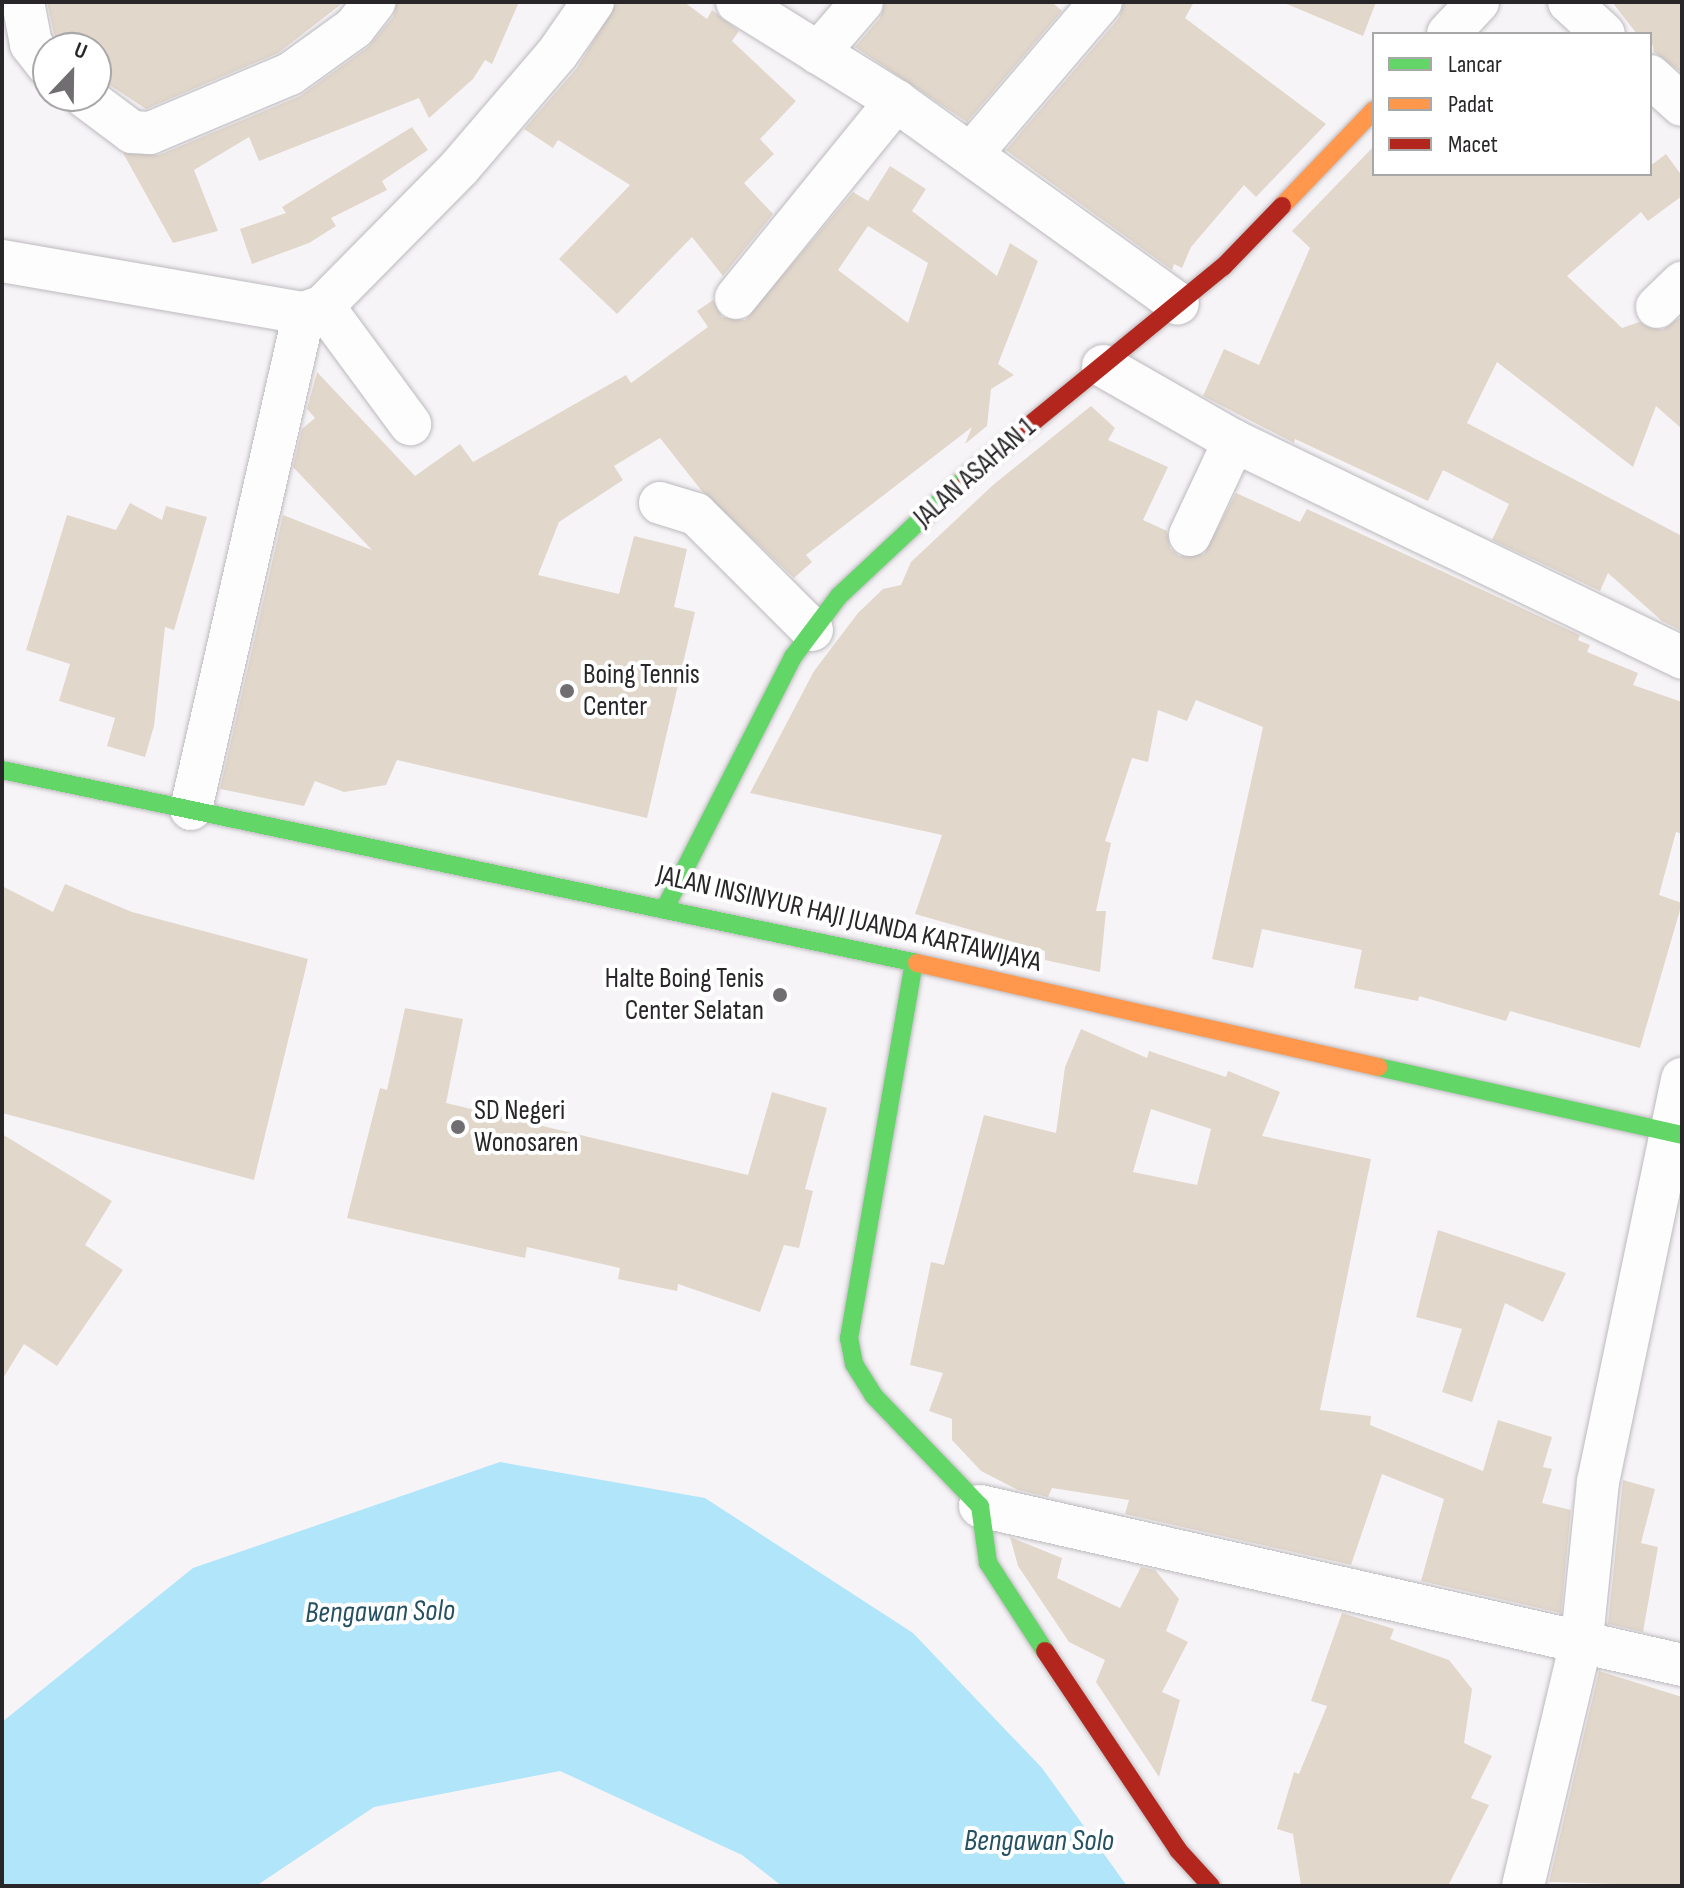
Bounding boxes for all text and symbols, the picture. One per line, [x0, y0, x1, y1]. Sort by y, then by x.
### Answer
north arrow [32, 32, 112, 112]
legend [1372, 32, 1652, 176]
text: U [70, 36, 91, 66]
text: Lancar [1448, 50, 1502, 79]
text: Padat [1448, 90, 1494, 119]
text: Macet [1448, 130, 1498, 159]
street label: JALAN ASAHAN 1 [907, 411, 1043, 535]
place label: Boing Tennis Center [583, 658, 700, 724]
marker: Boing Tennis Center [558, 682, 576, 700]
street label: JALAN INSINYUR HAJI JUANDA KARTAWIJAYA [654, 858, 1044, 980]
place label: Halte Boing Tenis Center Selatan [605, 962, 764, 1028]
marker: Halte Boing Tenis Center Selatan [771, 986, 789, 1004]
place label: SD Negeri Wonosaren [474, 1094, 579, 1160]
marker: SD Negeri Wonosaren [449, 1118, 467, 1136]
water label: Bengawan Solo [305, 1593, 455, 1631]
water label: Bengawan Solo [964, 1823, 1114, 1859]

